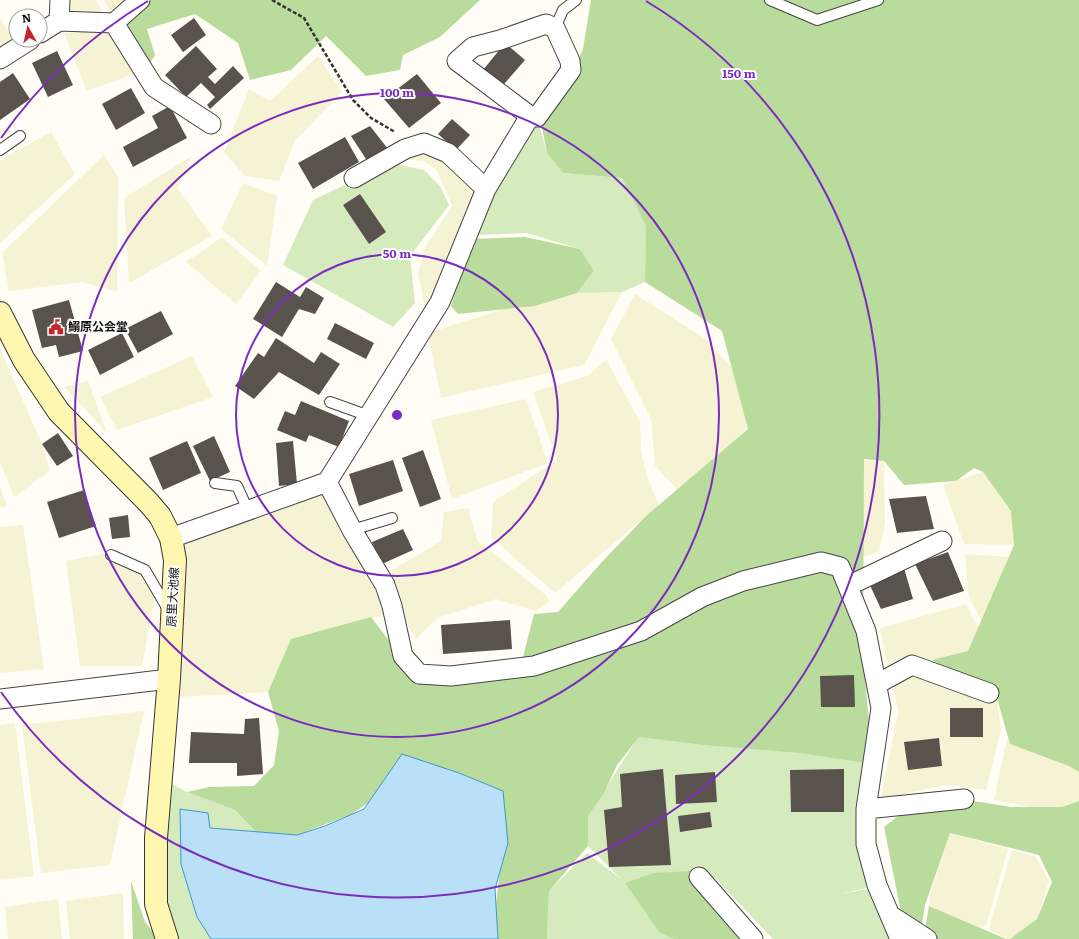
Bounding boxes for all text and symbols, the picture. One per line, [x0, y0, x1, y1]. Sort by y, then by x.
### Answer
north arrow [8, 8, 48, 48]
text: N [21, 9, 32, 26]
text: 150 m [722, 64, 756, 82]
text: 100 m [380, 83, 414, 101]
text: 50 m [383, 244, 411, 262]
place label: 鰯原公会堂 [68, 317, 128, 335]
public building icon: 鰯原公会堂 [47, 318, 65, 336]
centre of rings [390, 408, 404, 422]
street label: 原里大池線 [161, 567, 183, 627]

